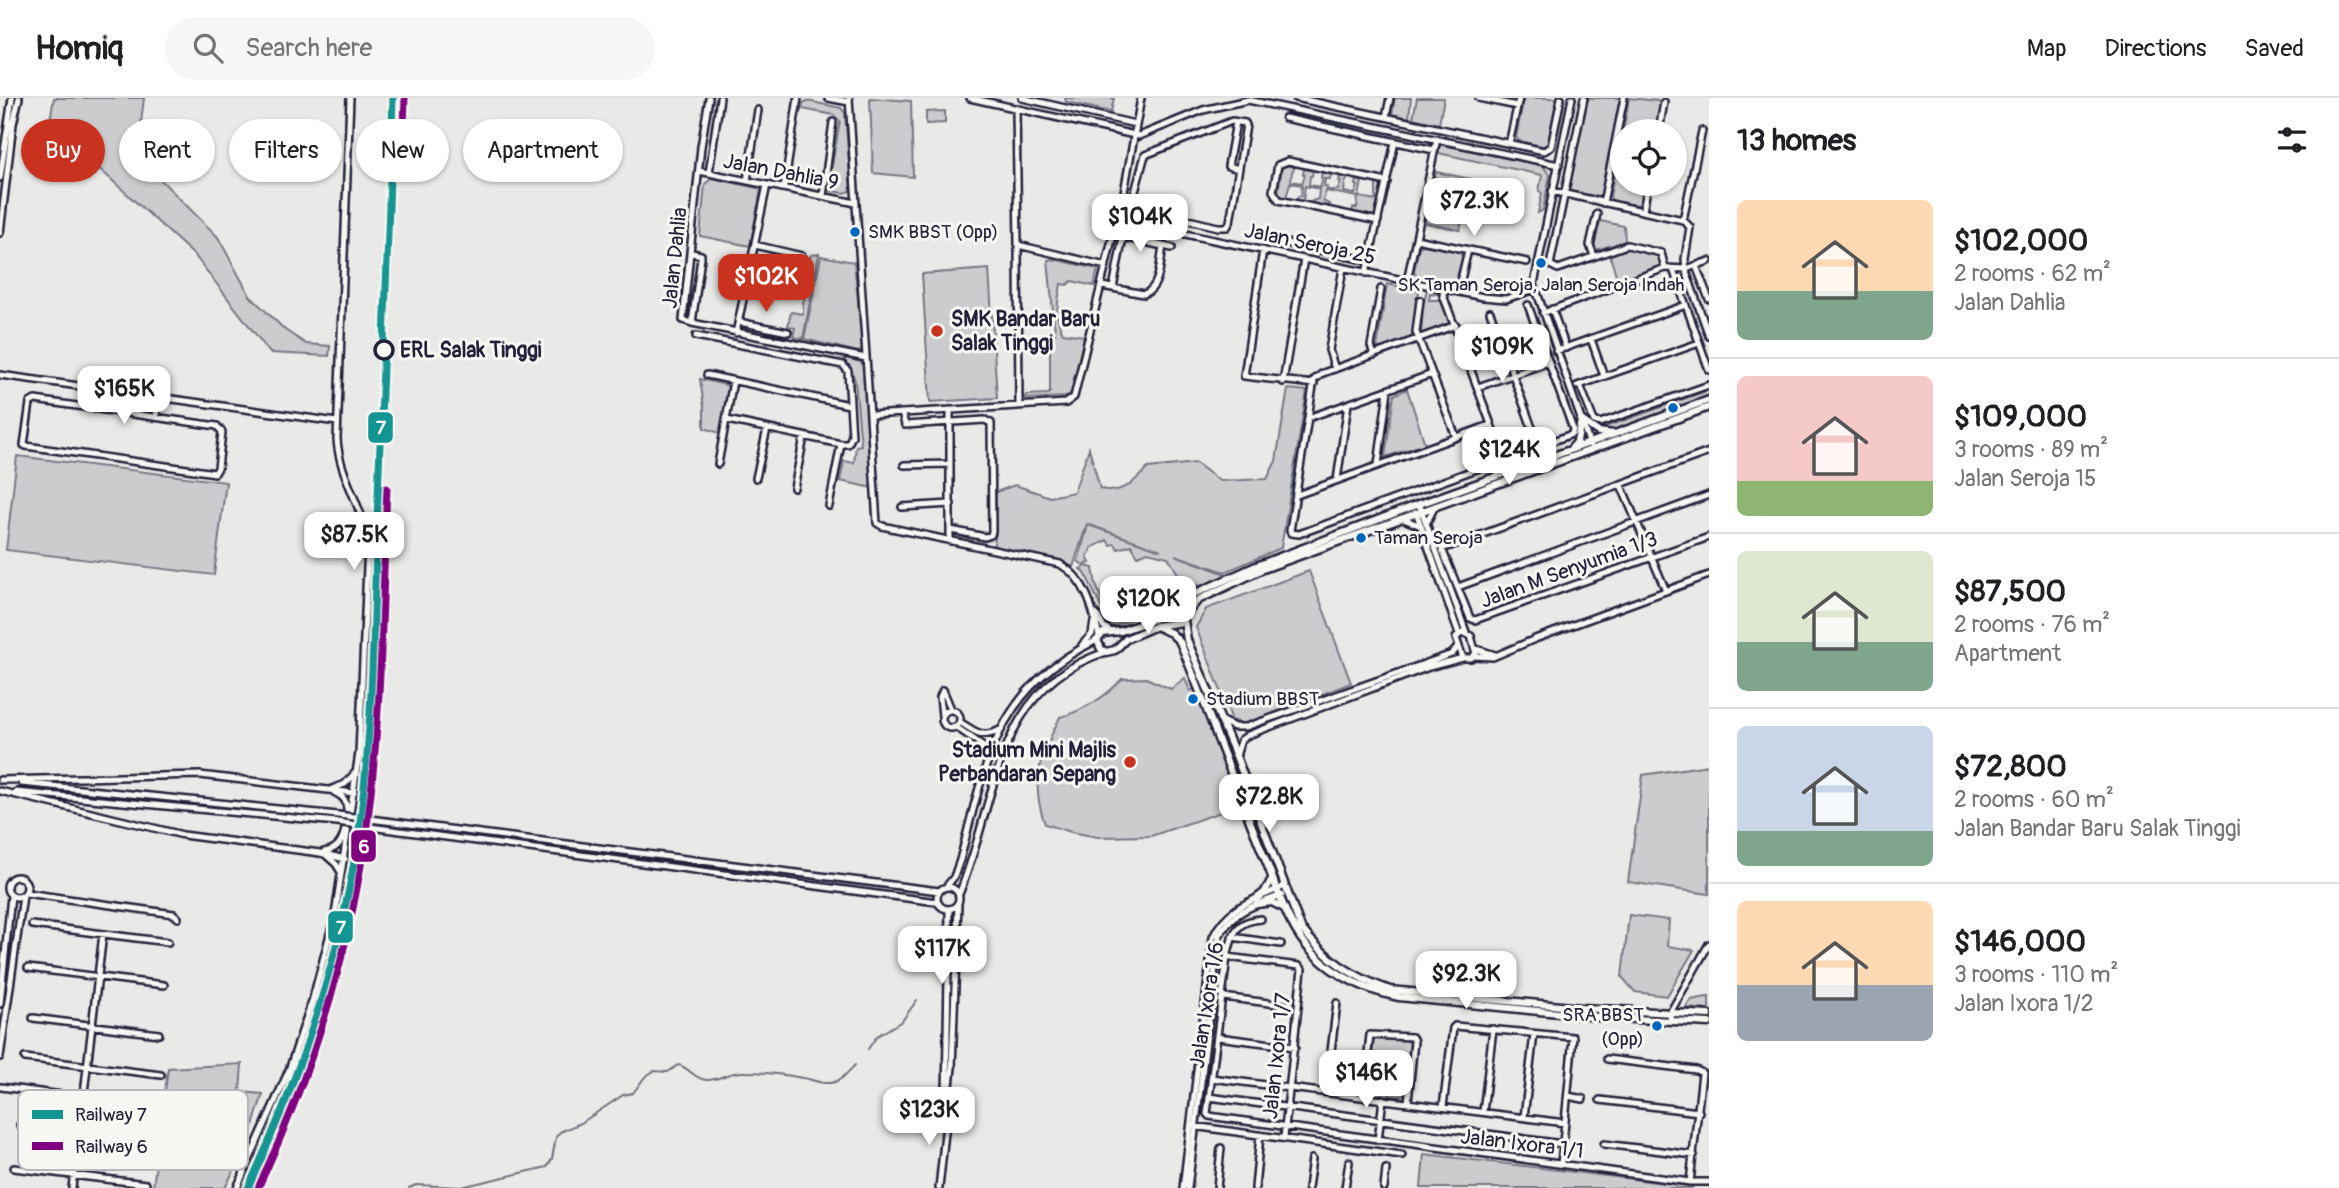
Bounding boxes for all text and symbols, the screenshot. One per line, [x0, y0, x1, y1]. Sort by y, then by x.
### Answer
search box [165, 17, 655, 80]
text: Homiq [35, 28, 123, 69]
icon: search [189, 29, 227, 67]
text: Search here [245, 32, 372, 64]
text: Map [2027, 34, 2067, 63]
text: Directions [2105, 34, 2206, 63]
text: Saved [2244, 34, 2304, 63]
chip: Buy [21, 119, 105, 182]
chip: Rent [119, 119, 215, 182]
chip: Filters [229, 119, 342, 182]
chip: New [356, 119, 449, 182]
chip: Apartment [463, 119, 623, 182]
map controls [1610, 119, 1687, 196]
button: locate [1610, 119, 1687, 196]
icon: filters [2273, 121, 2311, 159]
text: 13 homes [1737, 122, 1856, 159]
street label: Jalan Dahlia 9 [721, 148, 841, 196]
pin: $72.3K [1417, 178, 1531, 238]
text: $72.3K [1439, 186, 1509, 215]
pin: $104K [1091, 194, 1189, 254]
text: $104K [1108, 202, 1172, 231]
street label: Jalan Dahlia [656, 206, 694, 310]
street label: Jalan Seroja 25 [1242, 217, 1378, 271]
place label: SMK BBST (Opp) [868, 220, 998, 244]
text: $102,000 [1954, 222, 2088, 259]
marker: SMK BBST (Opp) [848, 225, 862, 239]
icon: home [1793, 228, 1877, 312]
pin: $102K [717, 254, 815, 314]
marker: SK Taman Seroja, Jalan Seroja Indah [1534, 256, 1548, 270]
text: 2 rooms · 62 m² [1954, 259, 2111, 288]
text: $102K [734, 262, 798, 291]
place label: SK Taman Seroja, Jalan Seroja Indah [1398, 273, 1685, 297]
text: Jalan Dahlia [1954, 288, 2065, 317]
place label: SMK Bandar Baru Salak Tinggi [951, 306, 1100, 357]
marker: SMK Bandar Baru Salak Tinggi [929, 323, 945, 339]
pin: $109K [1453, 324, 1551, 384]
text: $109K [1471, 332, 1533, 361]
place label: ERL Salak Tinggi [400, 337, 542, 364]
marker: ERL Salak Tinggi [374, 340, 394, 360]
pin: $165K [75, 366, 173, 426]
text: $165K [93, 374, 155, 403]
text: $109,000 [1954, 398, 2087, 435]
unlabelled marker [1666, 401, 1680, 415]
icon: home [1793, 404, 1877, 488]
line badge: 7 [367, 411, 394, 444]
text: 7 [376, 416, 387, 440]
pin: $124K [1460, 428, 1558, 487]
text: $124K [1478, 435, 1540, 464]
text: 3 rooms · 89 m² [1954, 435, 2108, 464]
text: Jalan Seroja 15 [1954, 464, 2097, 493]
pin: $87.5K [297, 512, 411, 572]
text: $87.5K [320, 520, 388, 549]
street label: Jalan M Senyumia 1/3 [1477, 525, 1661, 615]
place label: Taman Seroja [1374, 526, 1483, 550]
marker: Taman Seroja [1354, 531, 1368, 545]
text: $87,500 [1954, 573, 2066, 610]
pin: $120K [1099, 576, 1197, 636]
icon: home [1793, 579, 1877, 663]
text: $120K [1116, 584, 1180, 613]
text: 2 rooms · 76 m² [1954, 610, 2110, 639]
text: Apartment [1954, 639, 2061, 668]
place label: Stadium BBST [1206, 687, 1319, 711]
marker: Stadium BBST [1186, 692, 1200, 706]
place label: Stadium Mini Majlis Perbandaran Sepang [938, 737, 1117, 788]
text: $72,800 [1954, 748, 2067, 785]
marker: Stadium Mini Majlis Perbandaran Sepang [1122, 754, 1138, 770]
icon: home [1793, 754, 1877, 838]
pin: $72.8K [1212, 774, 1326, 834]
text: $72.8K [1235, 782, 1303, 811]
text: 2 rooms · 60 m² [1954, 785, 2114, 814]
text: Jalan Bandar Baru Salak Tinggi [1954, 814, 2241, 843]
line badge: 6 [350, 829, 377, 863]
text: 6 [358, 835, 370, 859]
line badge: 7 [327, 910, 354, 944]
text: 7 [336, 916, 347, 940]
text: $146,000 [1954, 923, 2086, 960]
pin: $117K [893, 926, 991, 986]
icon: home [1793, 929, 1877, 1013]
text: $117K [914, 934, 970, 963]
street label: Jalan Ixora 1/6 [1184, 940, 1230, 1070]
pin: $92.3K [1409, 951, 1523, 1011]
text: $92.3K [1432, 959, 1500, 988]
text: 3 rooms · 110 m² [1954, 960, 2118, 989]
text: Jalan Ixora 1/2 [1954, 989, 2094, 1018]
street label: Jalan Ixora 1/7 [1257, 992, 1297, 1120]
place label: SRA BBST (Opp) [1562, 1003, 1644, 1051]
marker: SRA BBST (Opp) [1650, 1019, 1664, 1033]
pin: $146K [1317, 1051, 1415, 1110]
text: $146K [1335, 1058, 1397, 1087]
pin: $123K [880, 1088, 978, 1147]
legend [18, 1090, 248, 1170]
text: $123K [899, 1095, 959, 1124]
text: Railway 7 [75, 1103, 147, 1127]
street label: Jalan Ixora 1/1 [1459, 1123, 1585, 1165]
text: Railway 6 [75, 1135, 148, 1159]

